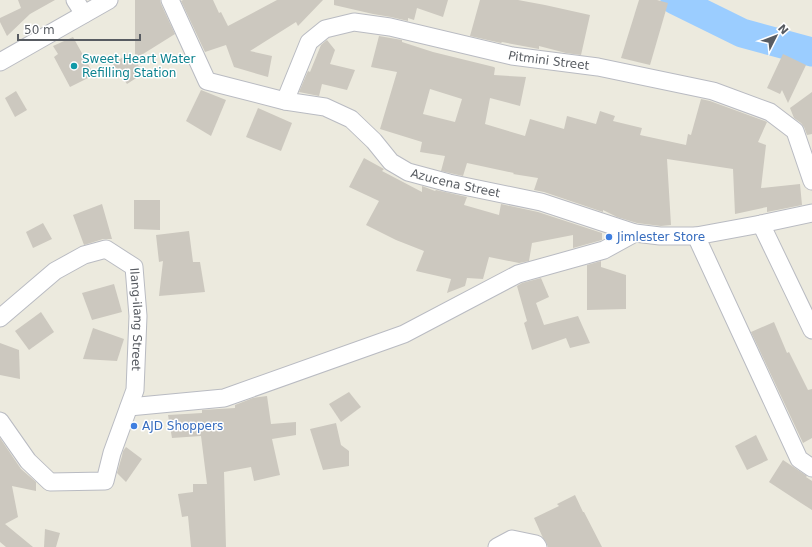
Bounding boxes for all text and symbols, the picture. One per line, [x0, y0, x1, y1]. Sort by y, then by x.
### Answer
scale bar [18, 16, 140, 42]
north arrow [756, 16, 796, 56]
text: N [775, 22, 791, 37]
text: 50 m [24, 23, 55, 37]
street label: Pitmini Street [507, 48, 590, 73]
place label: Sweet Heart Water Refilling Station [82, 52, 195, 80]
marker: Sweet Heart Water Refilling Station [69, 61, 79, 71]
street label: Azucena Street [409, 166, 502, 200]
place label: Jimlester Store [616, 230, 705, 244]
marker: Jimlester Store [604, 232, 614, 242]
street label: Ilang-ilang Street [127, 267, 145, 372]
place label: AJD Shoppers [142, 419, 223, 433]
marker: AJD Shoppers [129, 421, 139, 431]

